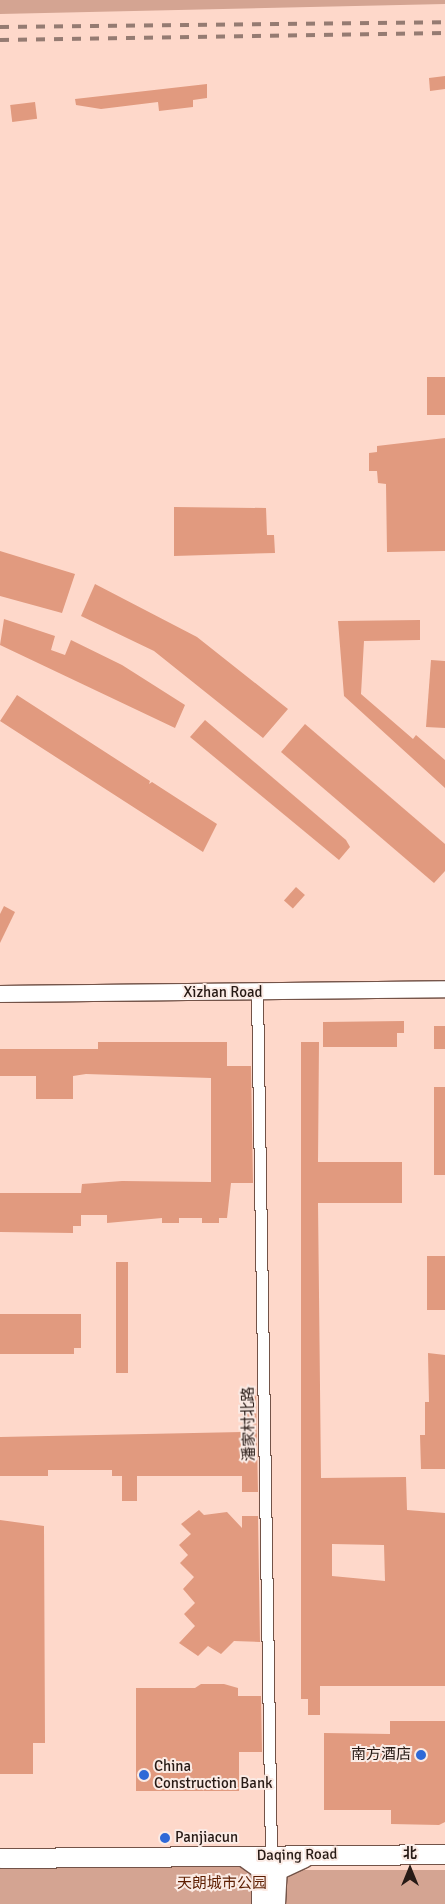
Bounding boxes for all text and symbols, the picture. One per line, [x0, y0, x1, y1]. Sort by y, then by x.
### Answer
street label: Xizhan Road [184, 984, 262, 1002]
street label: 潘家村北路 [239, 1386, 259, 1462]
place label: 南方酒店 [351, 1746, 411, 1764]
marker: 南方酒店 [415, 1749, 427, 1761]
place label: China Construction Bank [154, 1757, 273, 1792]
marker: China Construction Bank [138, 1769, 150, 1781]
place label: Panjiacun [175, 1829, 238, 1847]
marker: Panjiacun [159, 1832, 171, 1844]
north arrow [385, 1844, 435, 1894]
street label: Daqing Road [257, 1845, 337, 1865]
text: 北 [403, 1845, 417, 1862]
park label: 天朗城市公园 [177, 1875, 267, 1893]

